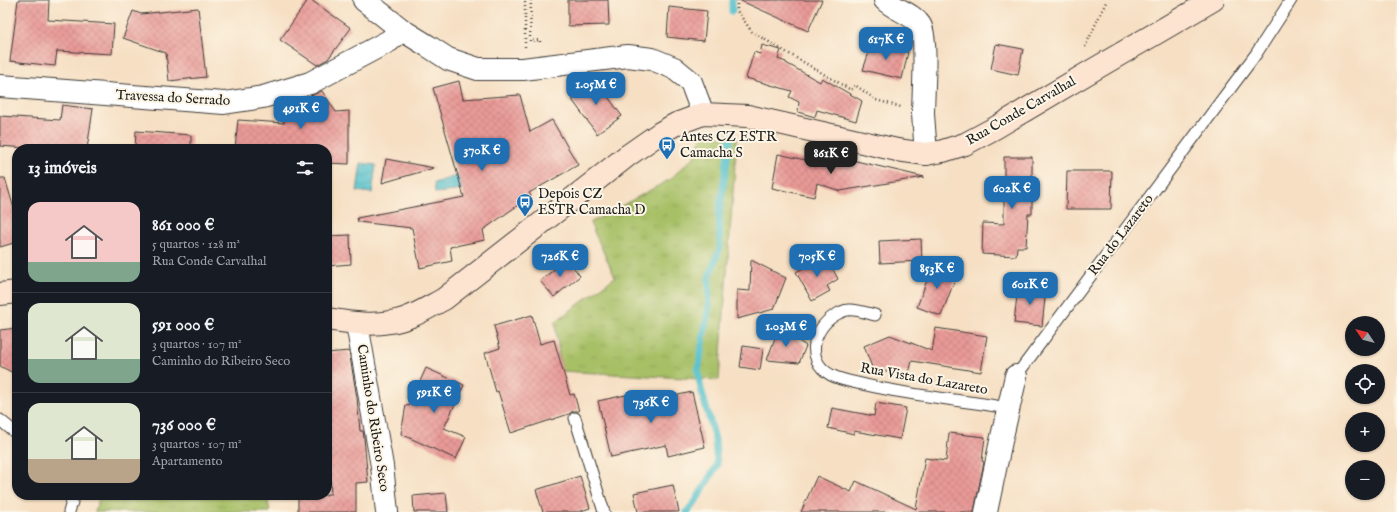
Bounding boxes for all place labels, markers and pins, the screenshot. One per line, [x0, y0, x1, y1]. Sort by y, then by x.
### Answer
pin: 617K € [853, 27, 919, 61]
pin: 1.05M € [559, 72, 633, 106]
pin: 491K € [268, 96, 334, 130]
place label: Antes CZ ESTR Camacha S [679, 128, 777, 162]
bus stop icon: Antes CZ ESTR Camacha S [657, 135, 677, 160]
pin: 370K € [449, 138, 515, 172]
pin: 861K € [798, 141, 864, 175]
pin: 602K € [979, 176, 1045, 210]
place label: Depois CZ ESTR Camacha D [538, 185, 645, 219]
bus stop icon: Depois CZ ESTR Camacha D [515, 192, 535, 217]
pin: 726K € [527, 244, 593, 278]
pin: 705K € [784, 244, 850, 278]
pin: 853K € [904, 256, 970, 290]
pin: 601K € [997, 272, 1063, 306]
pin: 1.03M € [749, 314, 823, 348]
pin: 591K € [401, 380, 467, 414]
pin: 736K € [618, 390, 684, 424]

